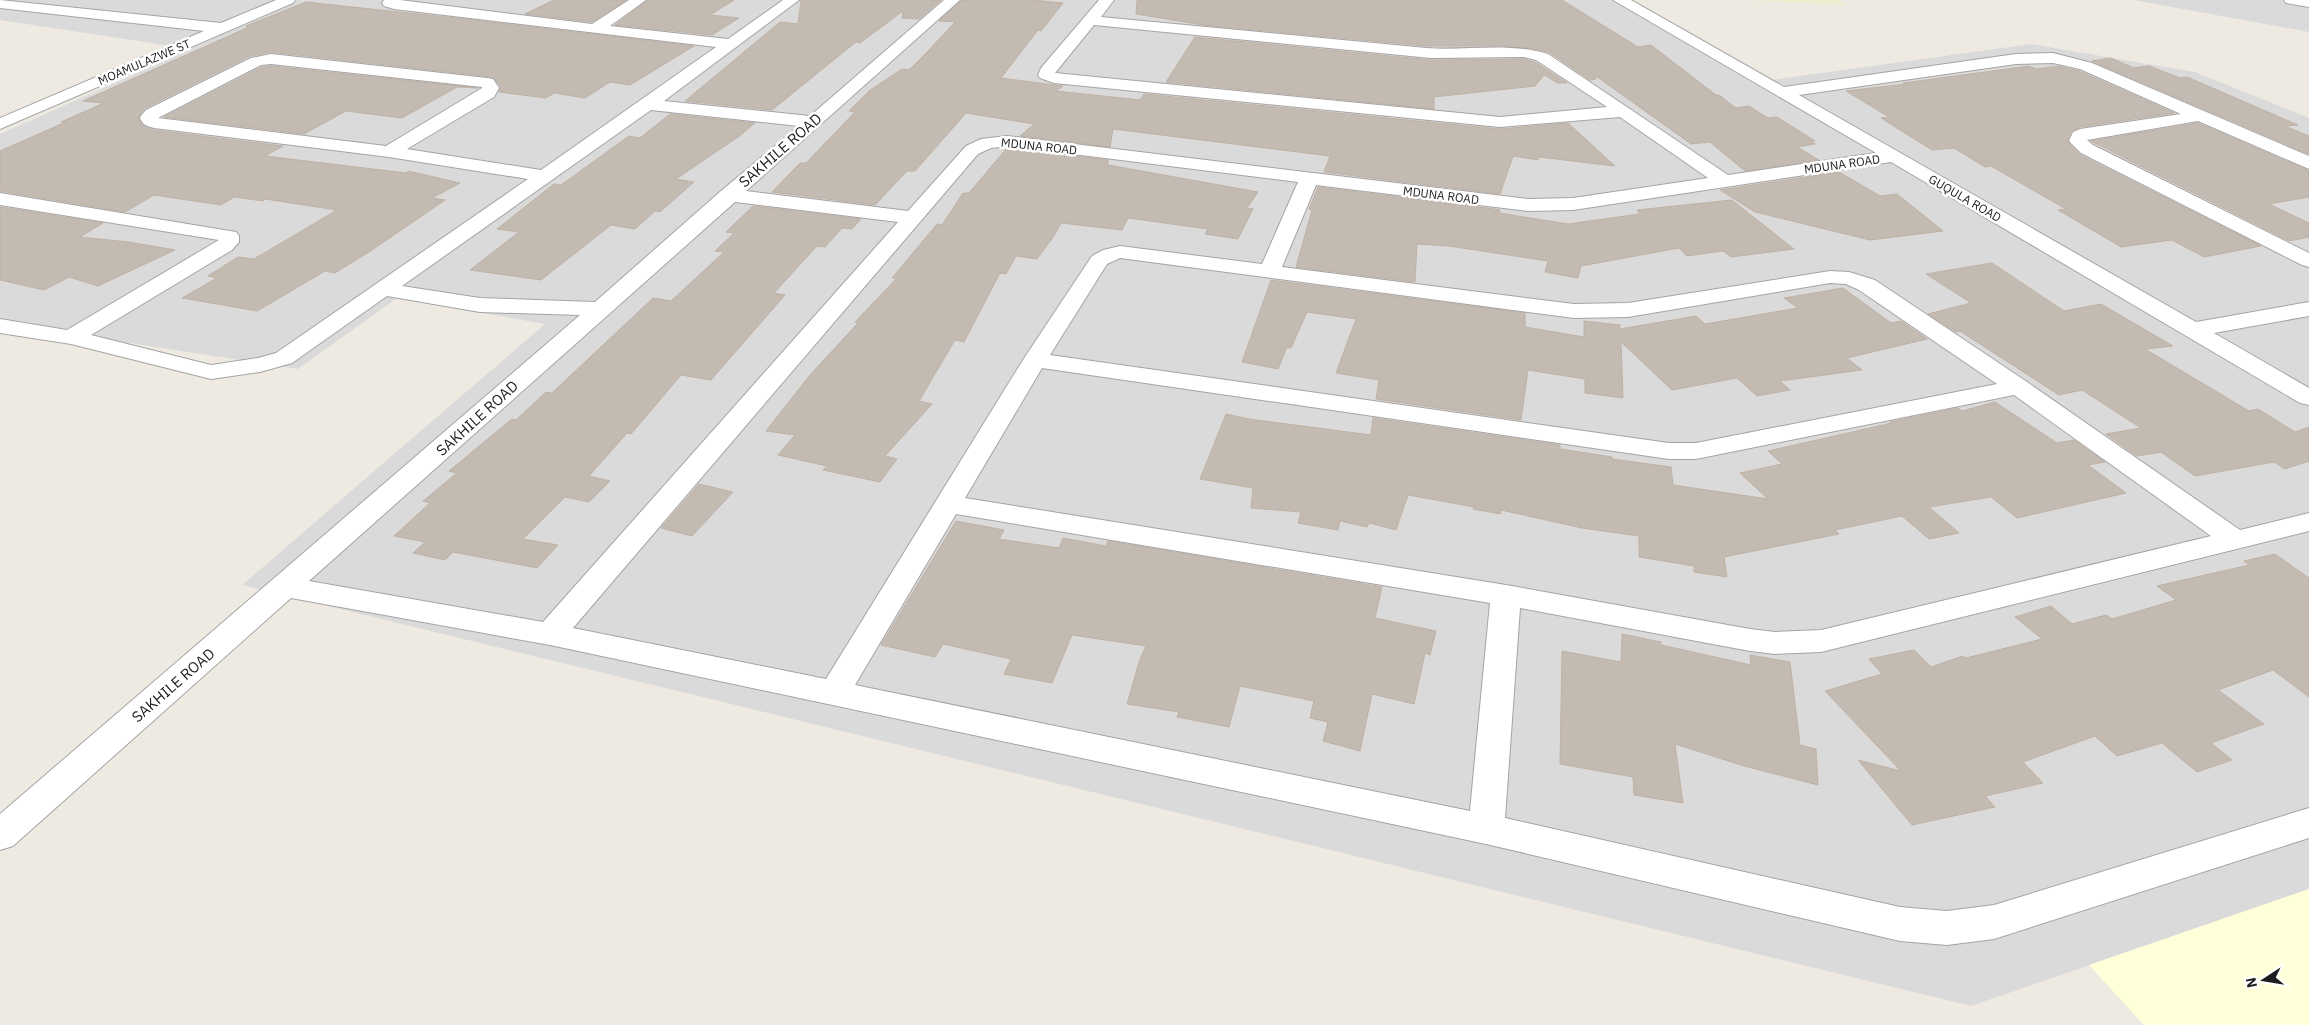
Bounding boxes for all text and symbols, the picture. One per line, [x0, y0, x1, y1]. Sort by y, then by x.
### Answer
street label: MOAMULAZWE ST [96, 36, 192, 88]
street label: SAKHILE ROAD [735, 109, 825, 191]
street label: MDUNA ROAD [1000, 135, 1078, 157]
street label: MDUNA ROAD [1803, 151, 1881, 177]
street label: GUQULA ROAD [1926, 171, 2004, 225]
street label: MDUNA ROAD [1402, 183, 1480, 207]
street label: SAKHILE ROAD [432, 376, 522, 460]
street label: SAKHILE ROAD [128, 644, 218, 726]
north arrow [2239, 955, 2289, 1005]
text: N [2241, 976, 2261, 990]

